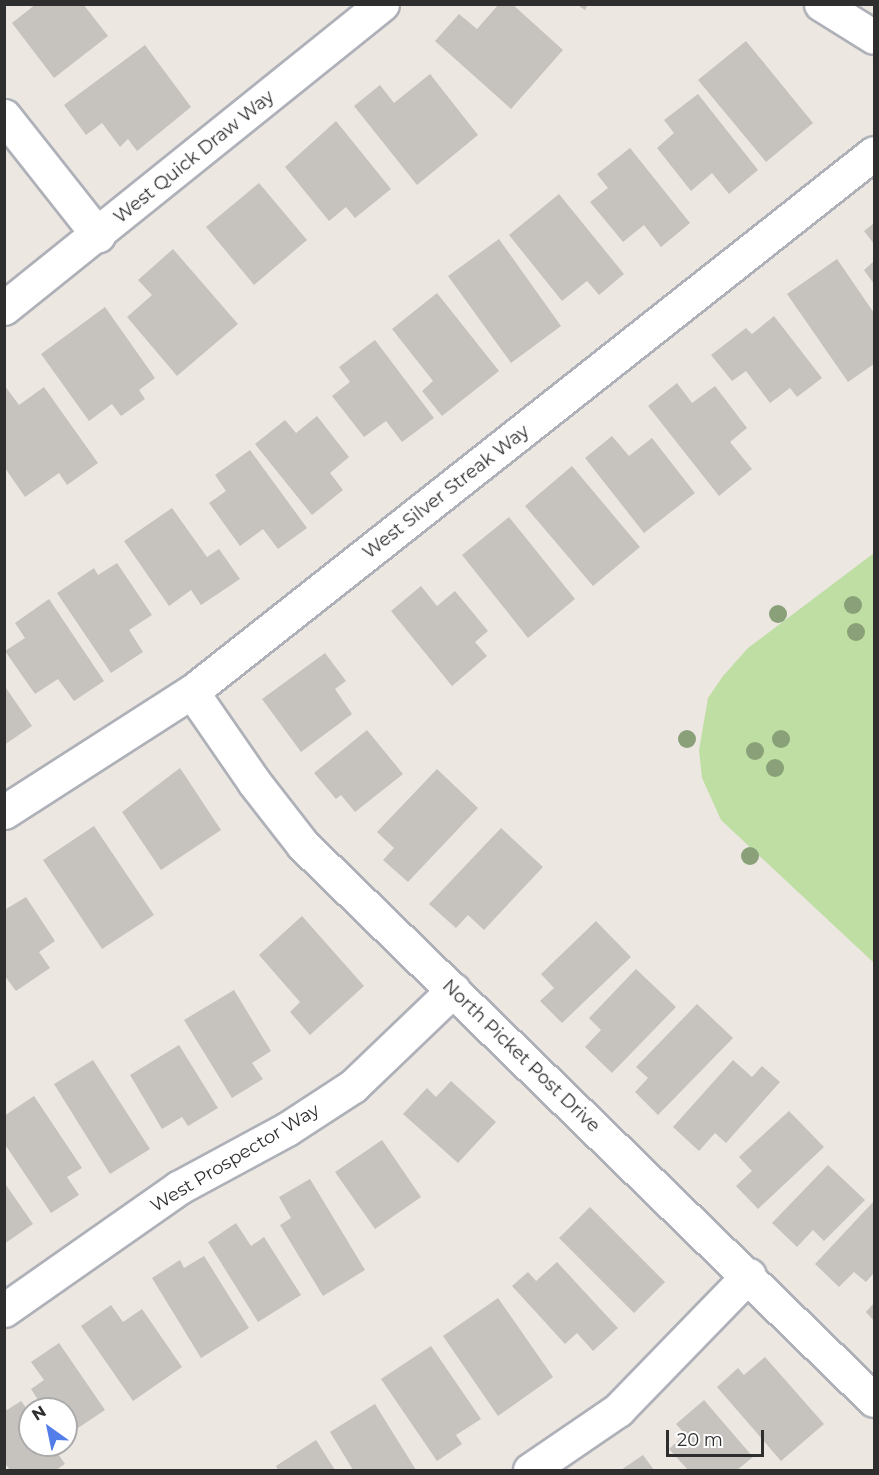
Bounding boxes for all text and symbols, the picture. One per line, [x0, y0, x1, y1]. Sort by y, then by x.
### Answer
street label: West Quick Draw Way [110, 86, 278, 228]
street label: West Silver Streak Way [359, 420, 533, 564]
street label: North Picket Post Drive [438, 975, 604, 1137]
street label: West Prospector Way [147, 1099, 323, 1217]
north arrow [18, 1397, 78, 1457]
text: N [28, 1402, 50, 1425]
scale bar [669, 1418, 766, 1456]
text: 20 m [677, 1429, 723, 1451]

